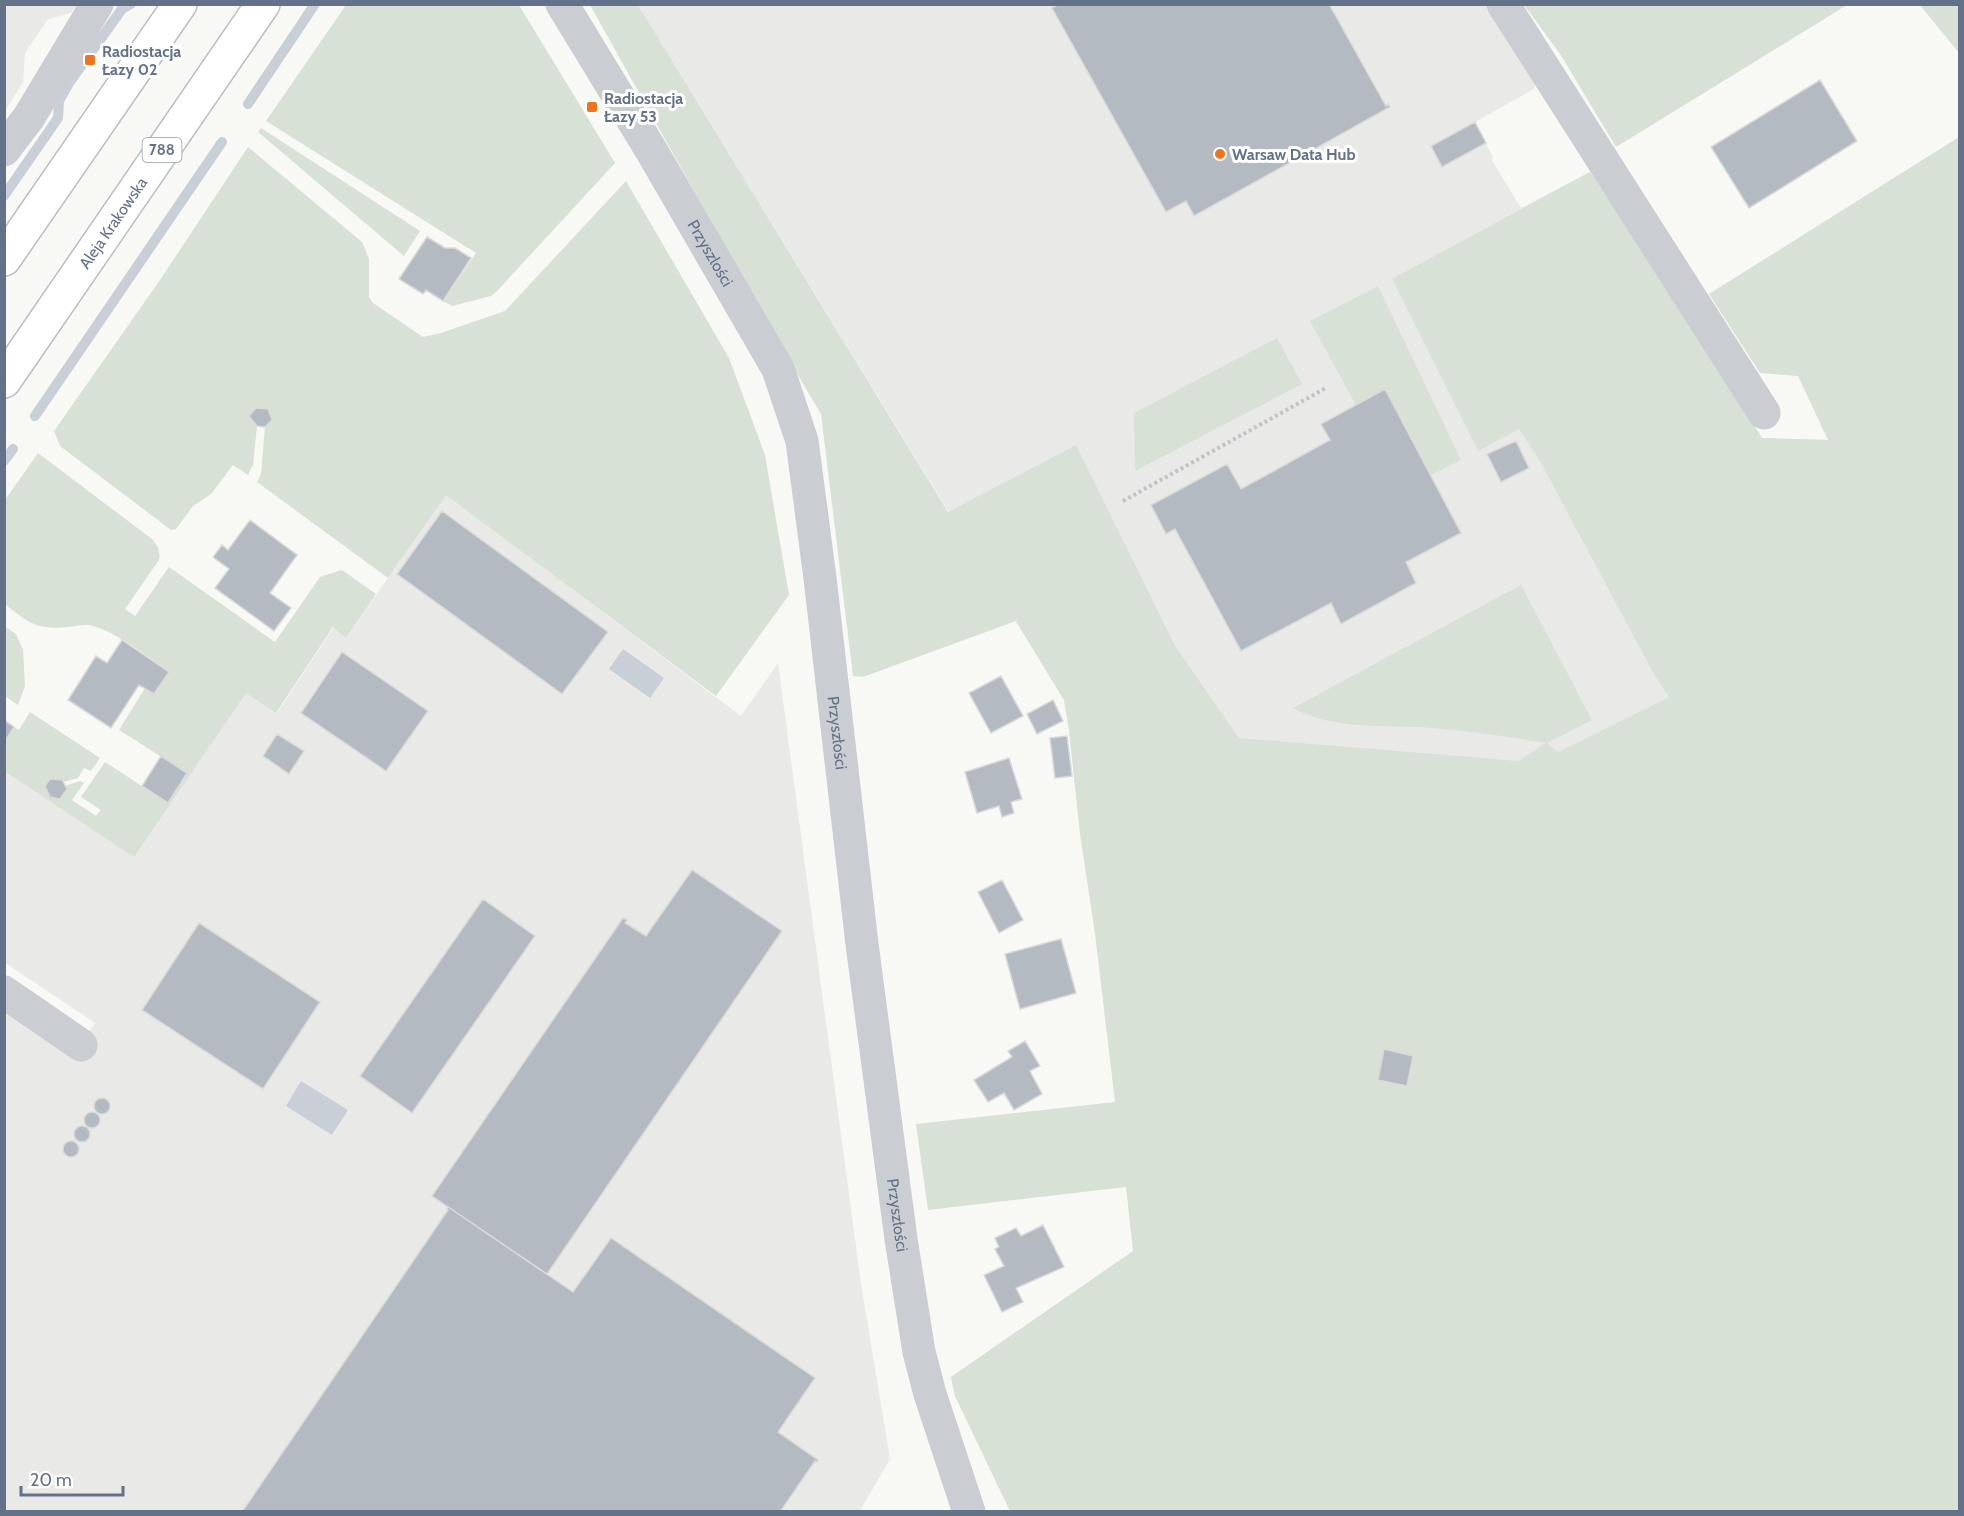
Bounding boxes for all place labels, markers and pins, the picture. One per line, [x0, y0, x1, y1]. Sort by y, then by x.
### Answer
place label: Radiostacja Łazy 02 [102, 42, 181, 79]
marker: Radiostacja Łazy 02 [83, 53, 97, 67]
place label: Radiostacja Łazy 53 [604, 89, 683, 126]
marker: Radiostacja Łazy 53 [585, 100, 599, 114]
place label: Warsaw Data Hub [1232, 145, 1356, 164]
marker: Warsaw Data Hub [1213, 147, 1227, 161]

